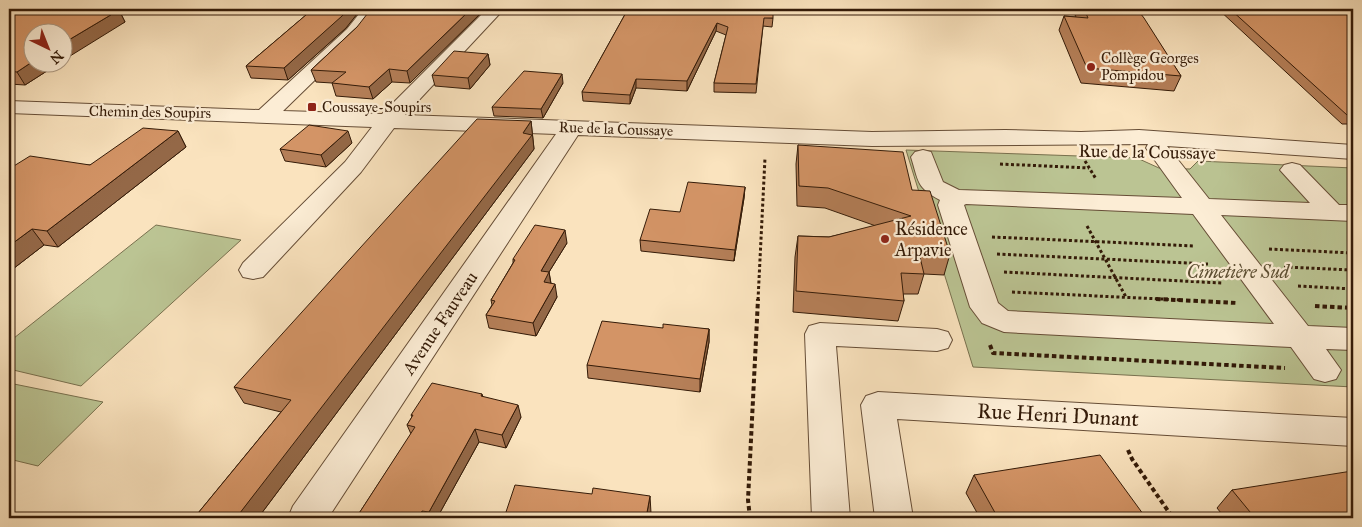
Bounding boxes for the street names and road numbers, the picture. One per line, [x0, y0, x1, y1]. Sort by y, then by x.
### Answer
street label: Chemin des Soupirs [89, 102, 211, 122]
street label: Rue de la Coussaye [558, 118, 674, 140]
street label: Rue de la Coussaye [1078, 140, 1216, 164]
street label: Avenue Fauveau [397, 267, 483, 380]
street label: Rue Henri Dunant [976, 398, 1140, 432]

